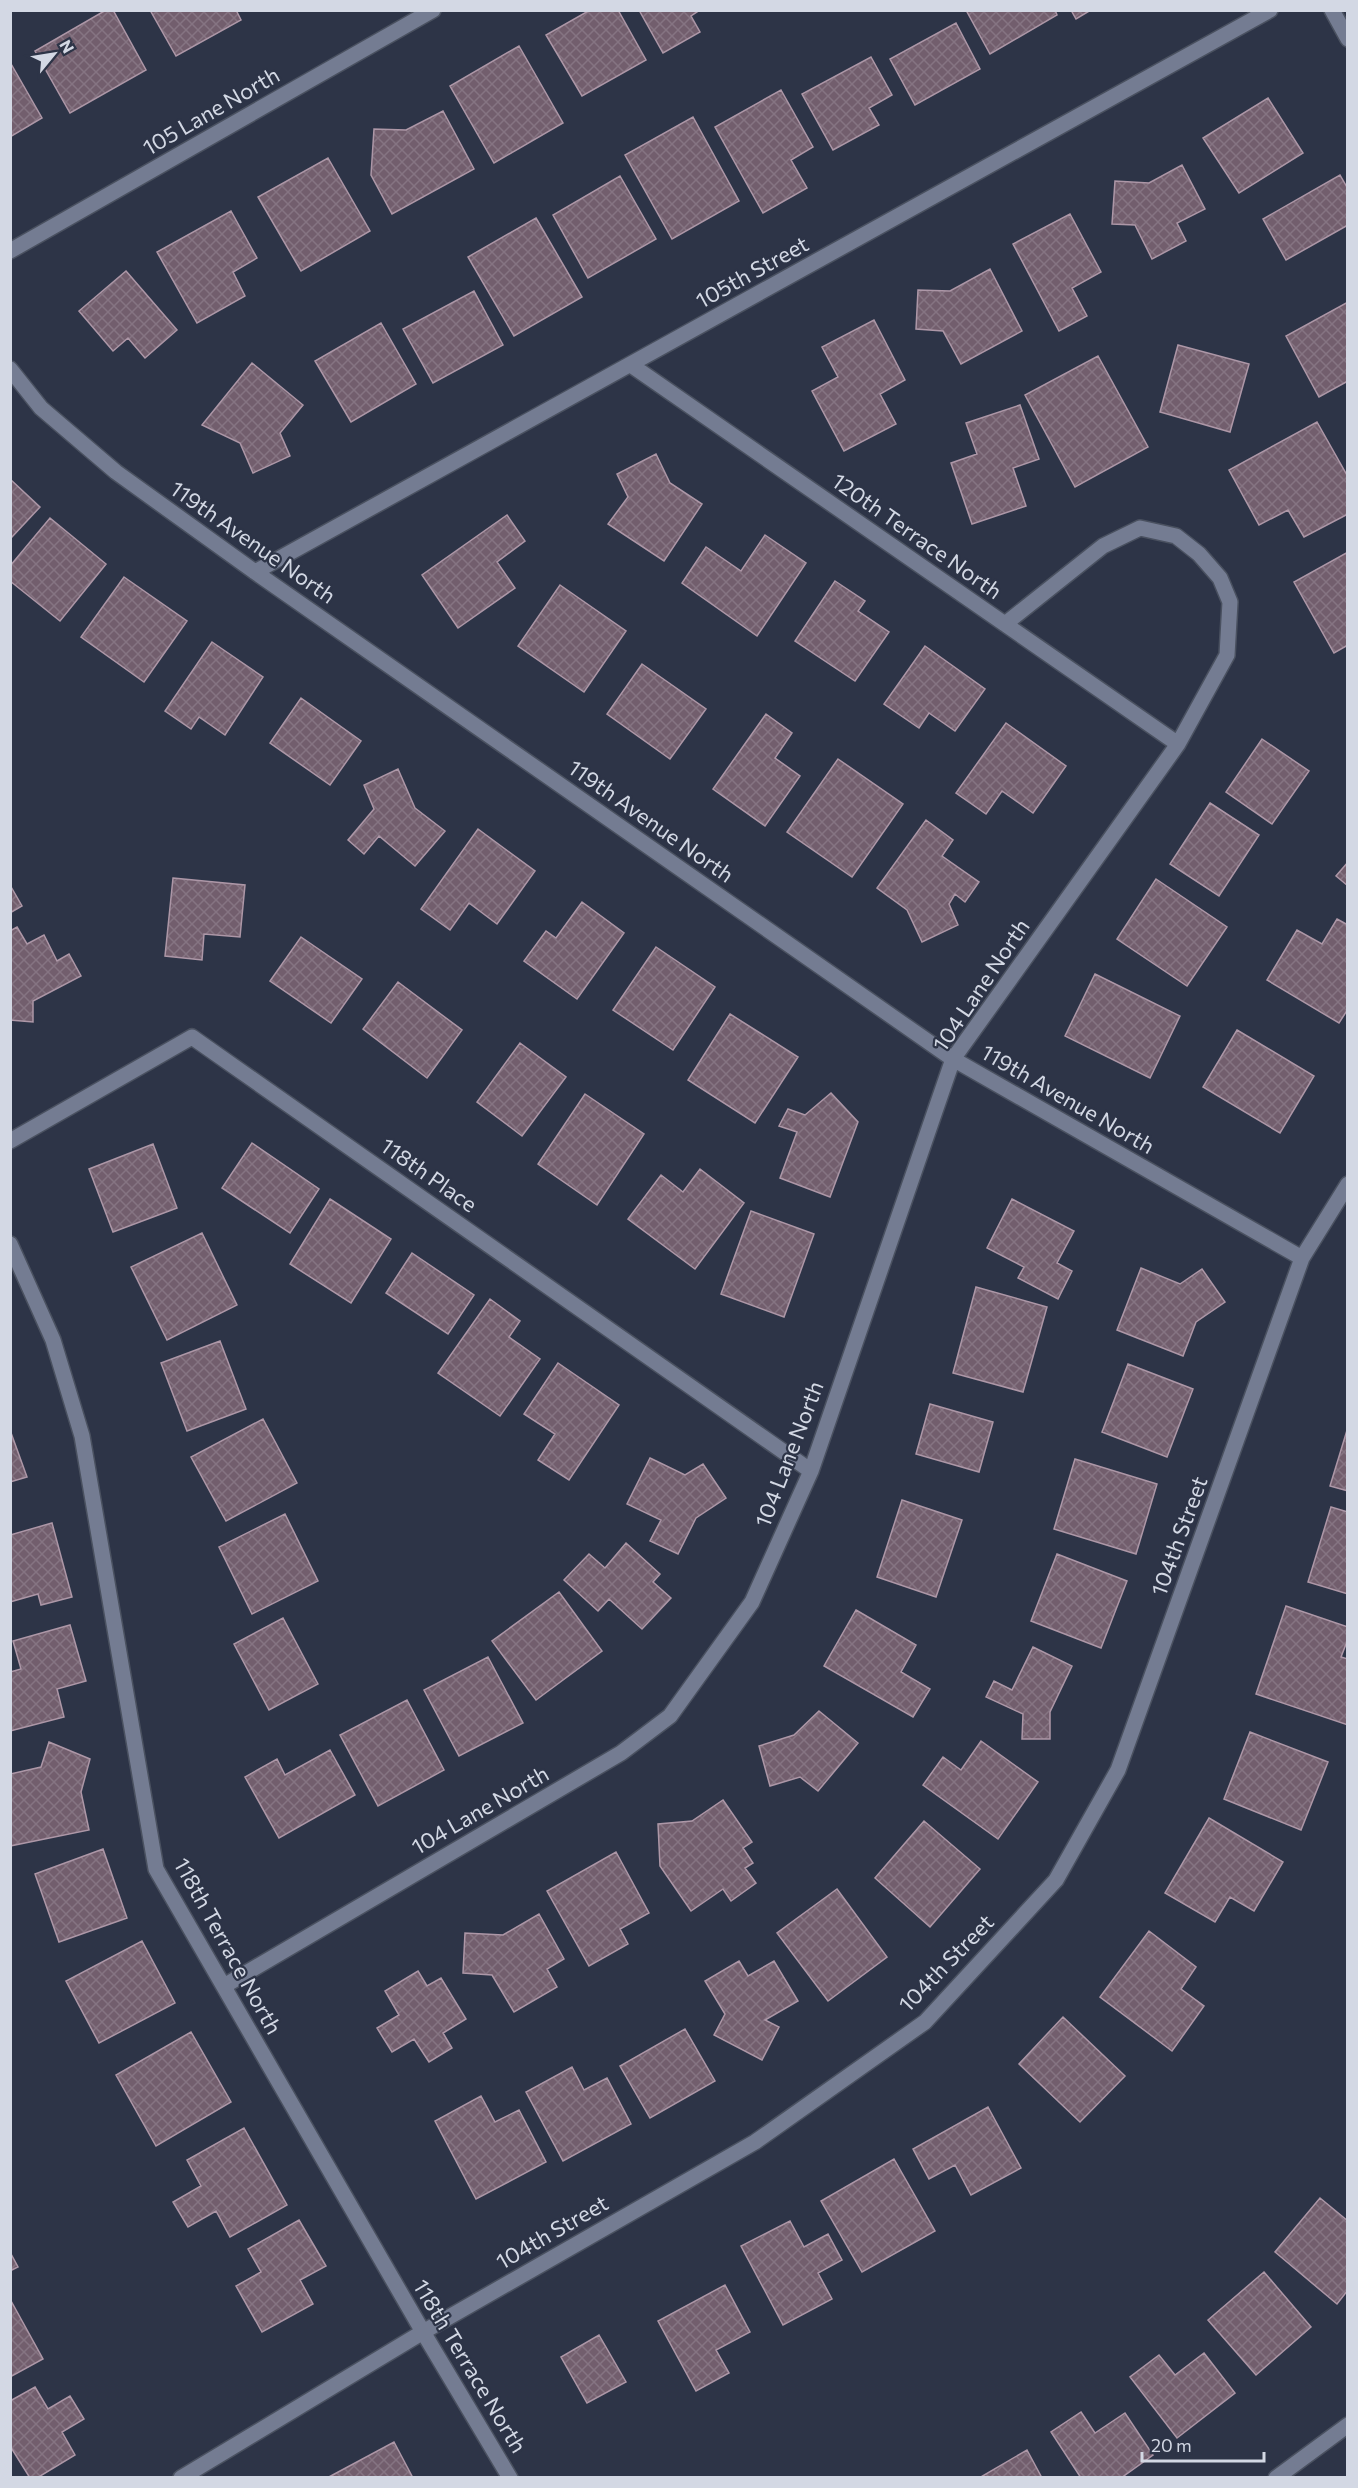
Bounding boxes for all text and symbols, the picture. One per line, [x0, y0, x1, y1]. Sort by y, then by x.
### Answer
north arrow [24, 24, 84, 84]
text: N [56, 36, 79, 56]
street label: 105 Lane North [138, 61, 284, 161]
street label: 105th Street [691, 230, 813, 314]
street label: 120th Terrace North [827, 467, 1008, 604]
street label: 119th Avenue North [165, 474, 341, 609]
street label: 119th Avenue North [563, 753, 739, 888]
street label: 104 Lane North [926, 913, 1035, 1056]
street label: 119th Avenue North [977, 1038, 1160, 1159]
street label: 118th Place [376, 1132, 483, 1218]
street label: 104 Lane North [748, 1377, 829, 1530]
street label: 104th Street [1144, 1472, 1213, 1599]
street label: 104 Lane North [406, 1759, 553, 1860]
street label: 118th Terrace North [169, 1853, 288, 2039]
street label: 104th Street [893, 1908, 999, 2017]
street label: 104th Street [491, 2189, 613, 2275]
street label: 118th Terrace North [408, 2274, 533, 2457]
scale bar [1142, 2425, 1264, 2463]
text: 20 m [1151, 2434, 1192, 2456]

